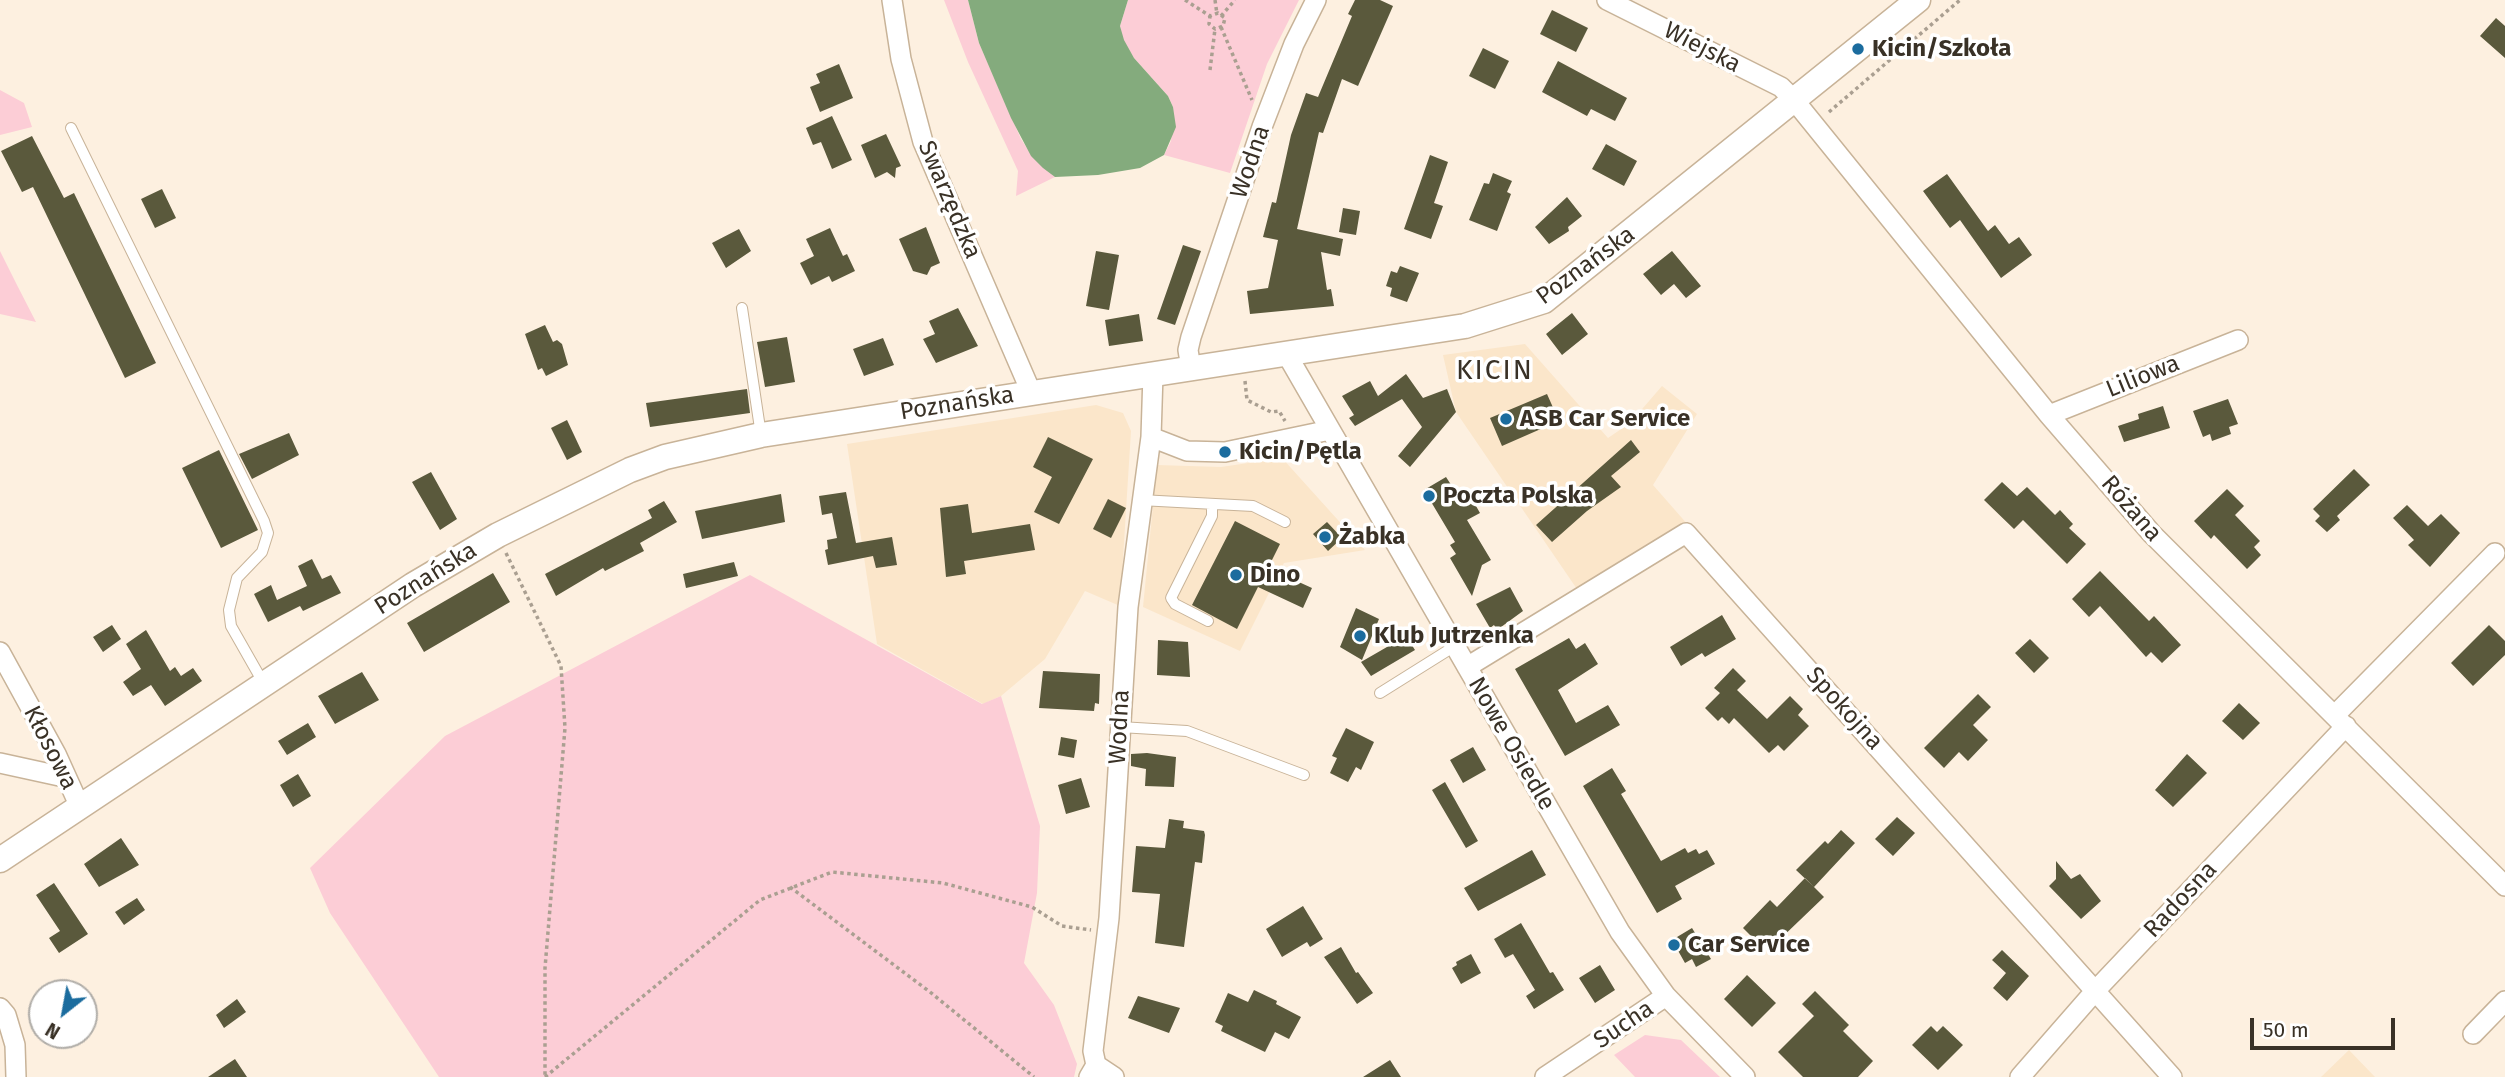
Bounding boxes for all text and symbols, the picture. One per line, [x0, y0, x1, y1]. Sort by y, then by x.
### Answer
street label: Wiejska [1659, 16, 1745, 80]
place label: Kicin/Szkoła [1872, 35, 2011, 63]
marker: Kicin/Szkoła [1850, 41, 1866, 57]
street label: Wodna [1225, 122, 1277, 202]
street label: Swarzędzka [911, 137, 987, 263]
street label: Poznańska [1531, 221, 1641, 311]
street label: Liliowa [2102, 349, 2184, 405]
district label: KICIN [1457, 354, 1533, 388]
street label: Poznańska [898, 381, 1016, 427]
place label: ASB Car Service [1520, 405, 1690, 433]
marker: ASB Car Service [1498, 411, 1514, 427]
place label: Kicin/Pętla [1239, 438, 1362, 466]
marker: Kicin/Pętla [1217, 444, 1233, 460]
street label: Różana [2094, 470, 2168, 548]
place label: Poczta Polska [1443, 482, 1593, 510]
marker: Poczta Polska [1421, 488, 1437, 504]
place label: Żabka [1339, 523, 1405, 551]
marker: Żabka [1317, 529, 1333, 545]
street label: Poznańska [370, 536, 482, 622]
place label: Dino [1250, 561, 1300, 589]
marker: Dino [1228, 567, 1244, 583]
place label: Klub Jutrzenka [1374, 622, 1534, 650]
marker: Klub Jutrzenka [1352, 628, 1368, 644]
street label: Spokojna [1799, 662, 1889, 756]
street label: Nowe Osiedle [1461, 672, 1561, 816]
street label: Wodna [1104, 689, 1136, 765]
street label: Kłosowa [17, 701, 83, 795]
street label: Radosna [2138, 856, 2224, 944]
place label: Car Service [1688, 931, 1810, 959]
marker: Car Service [1666, 937, 1682, 953]
north arrow [28, 979, 98, 1049]
street label: Sucha [1589, 995, 1659, 1055]
scale bar [2253, 1004, 2398, 1048]
text: 50 m [2263, 1017, 2309, 1043]
text: N [42, 1018, 64, 1044]

